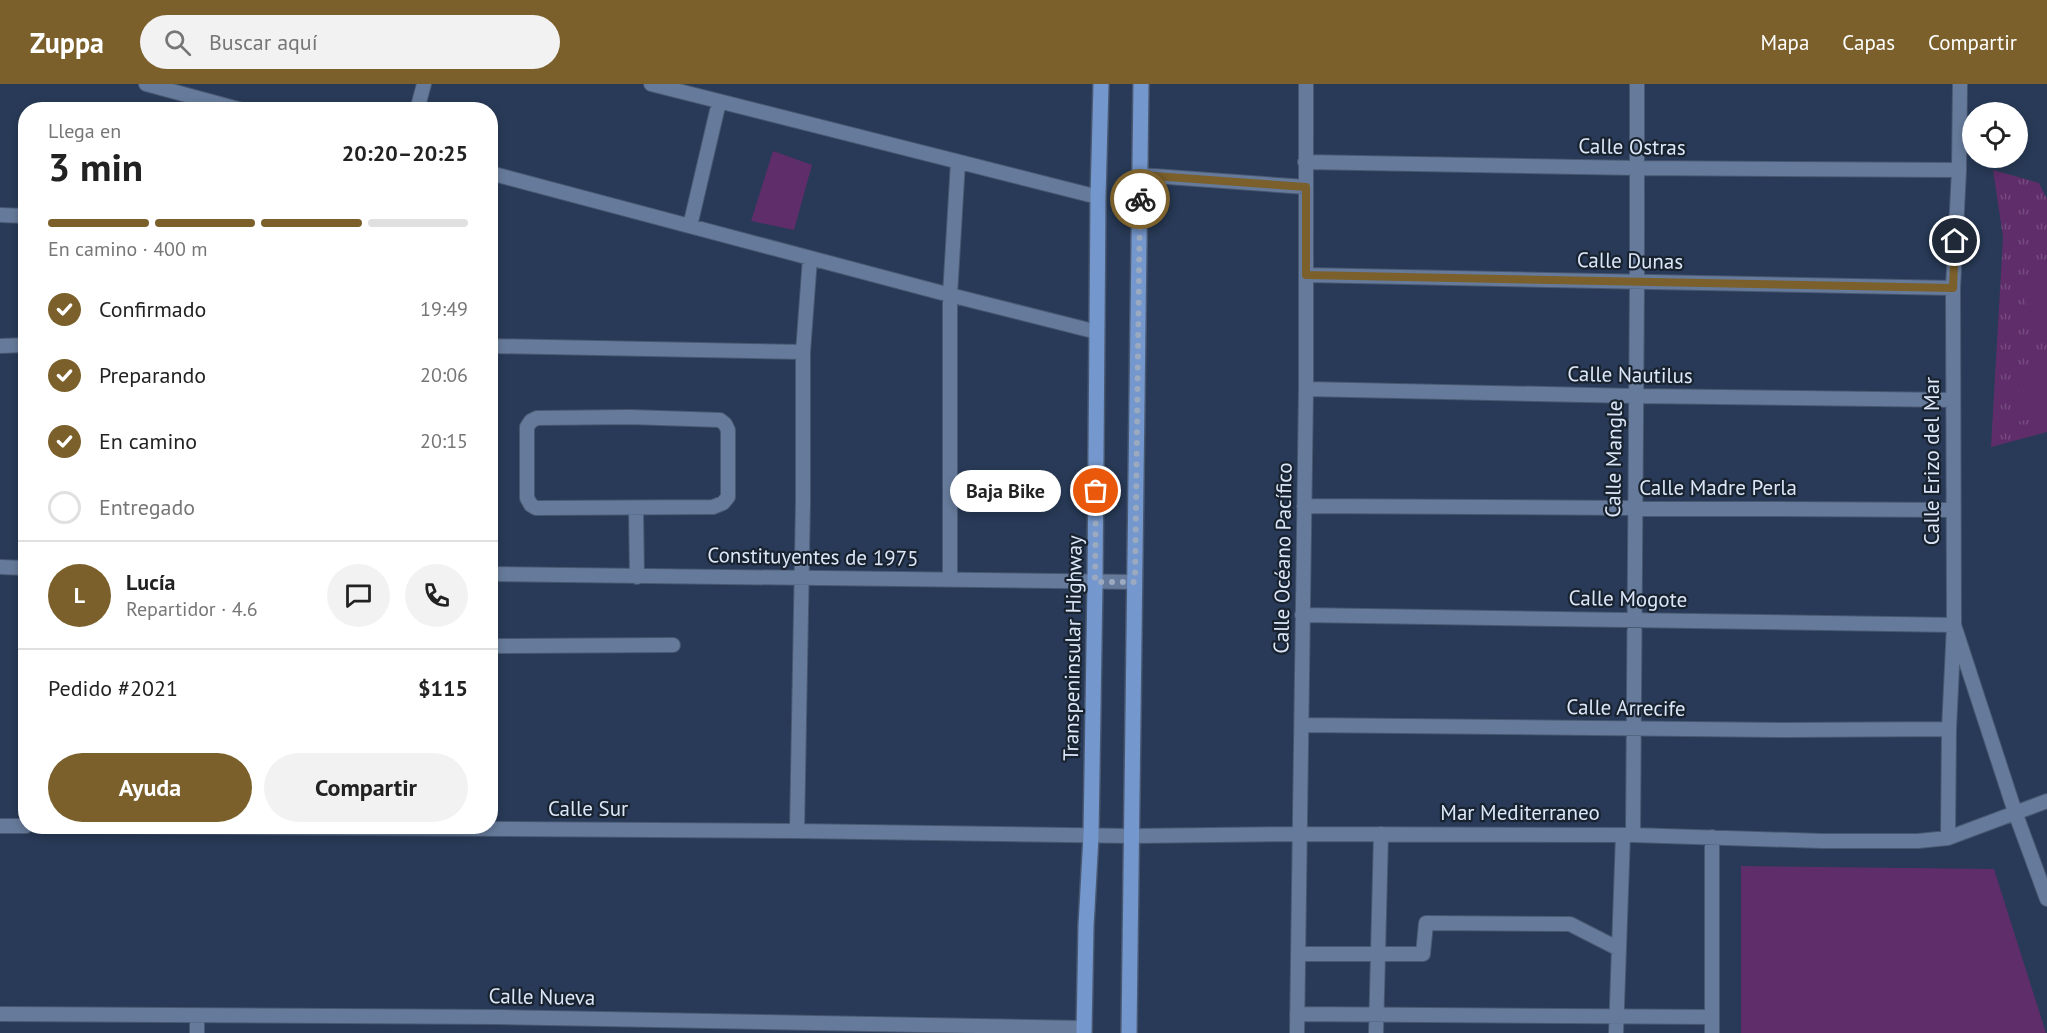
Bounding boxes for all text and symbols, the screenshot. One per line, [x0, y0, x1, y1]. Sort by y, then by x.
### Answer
search box [140, 15, 560, 69]
text: Zuppa [30, 24, 104, 61]
icon: search [161, 26, 194, 59]
text: Buscar aquí [209, 28, 318, 56]
text: Mapa [1761, 29, 1809, 56]
text: Capas [1842, 29, 1895, 56]
text: Compartir [1928, 29, 2017, 56]
map controls [1962, 102, 2028, 168]
button: locate [1962, 102, 2028, 168]
text: Llega en [48, 118, 121, 144]
street label: Calle Ostras [1578, 132, 1686, 161]
text: 20:20–20:25 [342, 139, 468, 167]
text: 3 min [48, 141, 143, 192]
courier [1110, 169, 1170, 229]
icon: bike [1124, 183, 1157, 216]
pin [1929, 215, 1980, 266]
icon: home [1938, 224, 1971, 257]
text: En camino · 400 m [48, 236, 208, 262]
street label: Calle Dunas [1577, 246, 1683, 275]
icon: check [48, 293, 81, 326]
text: Confirmado [99, 295, 206, 323]
text: 19:49 [420, 296, 468, 322]
icon: check [48, 359, 81, 392]
street label: Calle Nautilus [1567, 360, 1693, 389]
text: Preparando [99, 361, 206, 389]
text: 20:06 [420, 362, 468, 388]
street label: Calle Erizo del Mar [1918, 377, 1945, 545]
street label: Calle Mangle [1599, 400, 1628, 518]
icon: check [48, 425, 81, 458]
text: En camino [99, 427, 197, 455]
text: 20:15 [420, 428, 468, 454]
street label: Calle Océano Pacífico [1267, 462, 1298, 654]
pin [1070, 465, 1121, 516]
callout: Baja Bike [949, 470, 1060, 512]
icon: bag [1079, 474, 1112, 507]
street label: Calle Madre Perla [1639, 474, 1797, 501]
text: Baja Bike [966, 478, 1045, 504]
text: Entregado [99, 493, 195, 521]
street label: Transpeninsular Highway [1057, 535, 1088, 761]
street label: Constituyentes de 1975 [707, 541, 919, 572]
button: chat [327, 564, 390, 627]
button: phone [405, 564, 468, 627]
text: Lucía [126, 568, 176, 596]
text: L [74, 581, 85, 609]
street label: Calle Mogote [1569, 584, 1688, 613]
text: Repartidor · 4.6 [126, 596, 258, 622]
text: Pedido #2021 [48, 674, 178, 702]
text: $115 [418, 674, 468, 702]
street label: Calle Arrecife [1566, 693, 1686, 722]
button: Ayuda [48, 753, 252, 822]
button: Compartir [264, 753, 468, 822]
street label: Calle Sur [548, 795, 628, 822]
street label: Mar Mediterraneo [1440, 799, 1600, 826]
street label: Calle Nueva [488, 982, 596, 1011]

